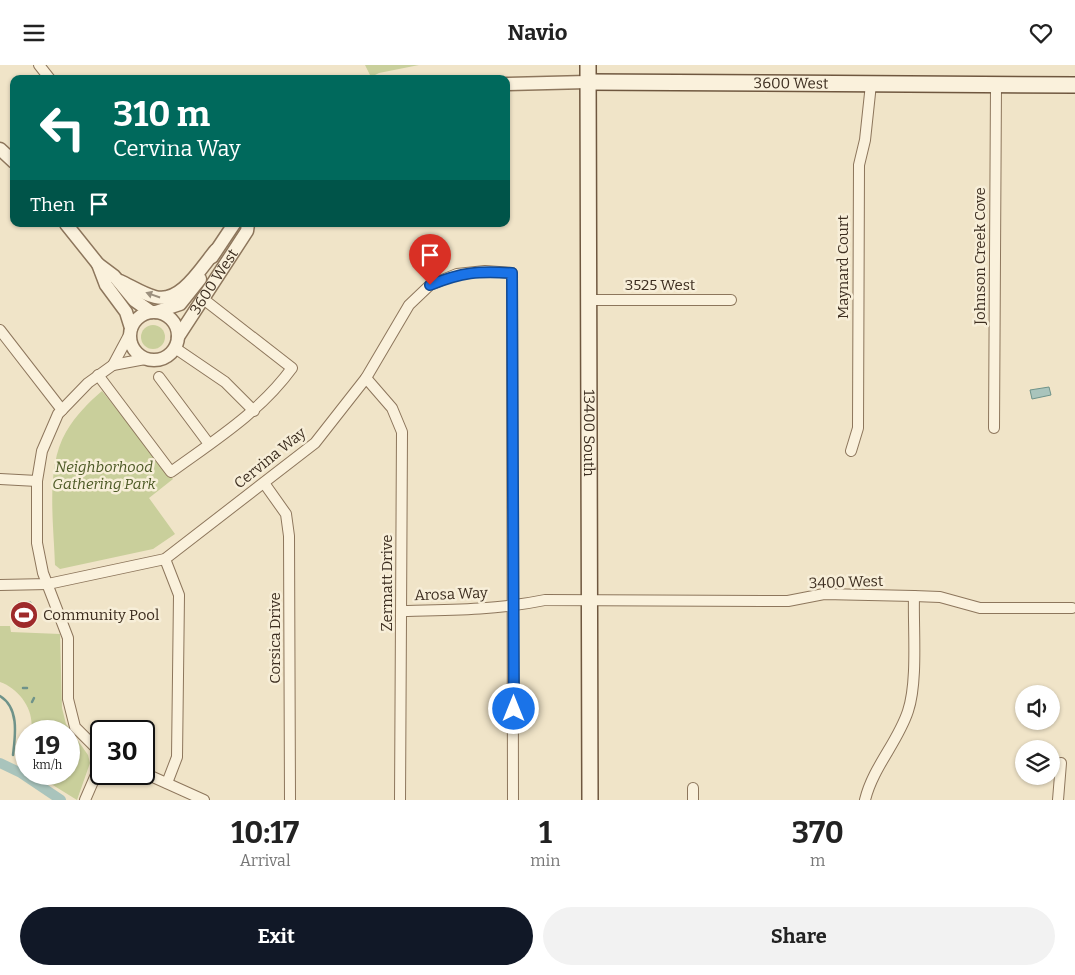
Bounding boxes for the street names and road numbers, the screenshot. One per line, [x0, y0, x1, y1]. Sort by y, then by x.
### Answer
street label: 3600 West [754, 74, 829, 92]
street label: Johnson Creek Cove [971, 187, 989, 326]
street label: Maynard Court [834, 215, 852, 319]
street label: 3600 West [186, 245, 242, 318]
street label: 3525 West [625, 276, 696, 294]
street label: 13400 South [580, 389, 598, 477]
street label: Cervina Way [231, 424, 310, 492]
street label: Zermatt Drive [378, 534, 396, 632]
street label: 3400 West [808, 572, 884, 592]
street label: Arosa Way [414, 584, 488, 604]
street label: Corsica Drive [266, 592, 284, 684]

